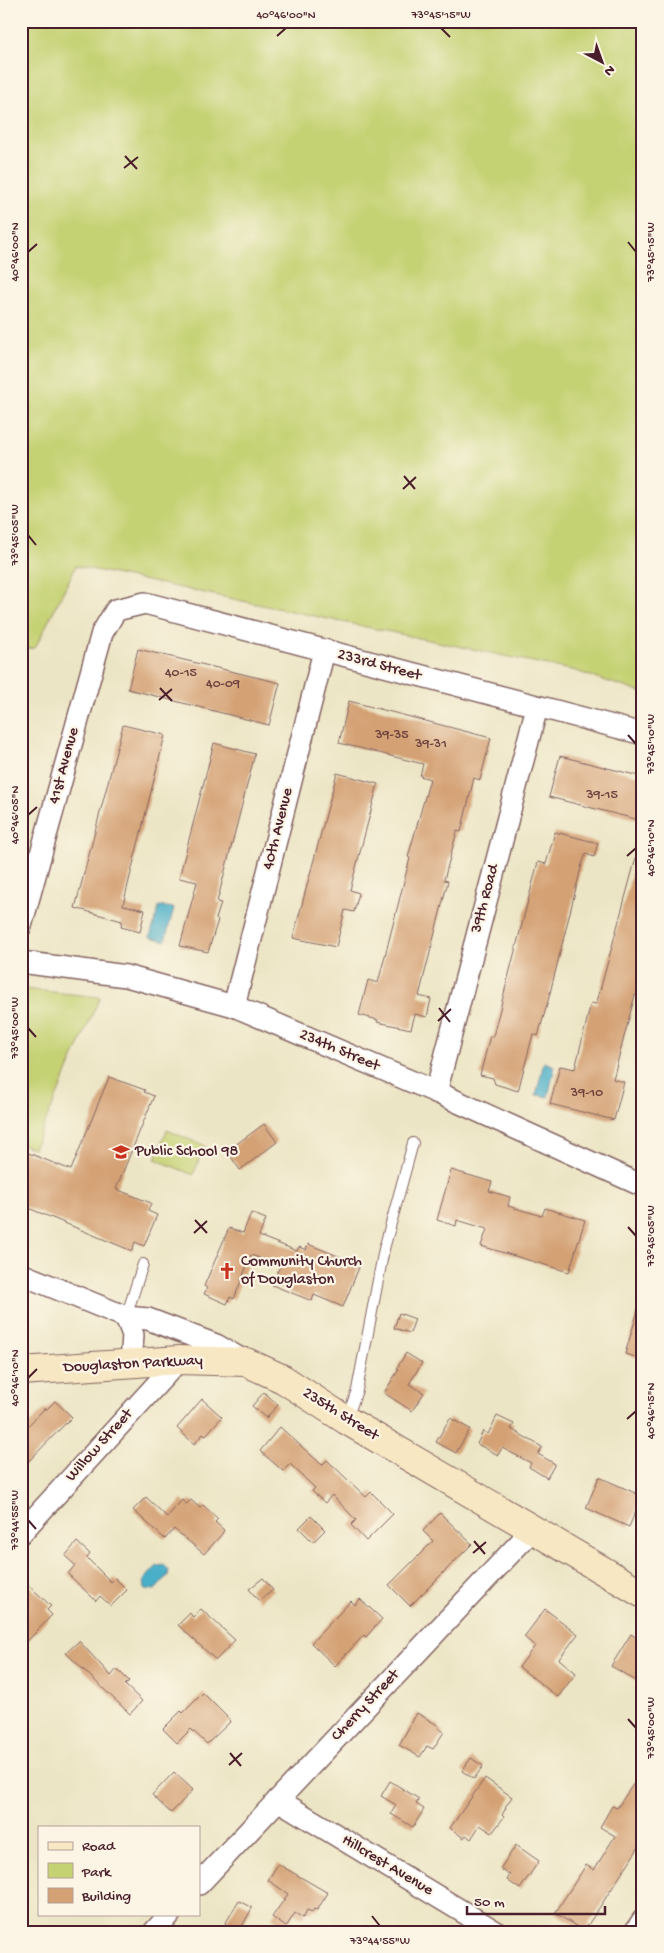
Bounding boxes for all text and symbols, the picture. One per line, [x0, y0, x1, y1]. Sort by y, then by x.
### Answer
text: 40°46'00"N [256, 9, 316, 23]
text: 73°45'15"W [410, 9, 471, 23]
north arrow [576, 38, 626, 88]
text: N [600, 61, 618, 79]
text: 40°46'00"N [9, 222, 23, 282]
text: 73°45'15"W [645, 222, 659, 283]
text: 73°45'05"W [9, 504, 23, 567]
street label: 233rd Street [335, 646, 424, 687]
house number: 40-15 [165, 665, 197, 682]
house number: 40-09 [206, 676, 240, 693]
text: 73°45'10"W [645, 714, 659, 775]
street label: 41st Avenue [46, 725, 85, 806]
house number: 39-35 [374, 727, 409, 744]
house number: 39-31 [414, 736, 447, 753]
street label: 40th Avenue [260, 785, 299, 872]
text: 40°46'05"N [9, 786, 23, 844]
house number: 39-15 [585, 787, 618, 804]
text: 40°46'10"N [645, 819, 659, 877]
street label: 39th Road [467, 861, 505, 936]
text: 73°45'00"W [9, 997, 23, 1060]
street label: 234th Street [296, 1026, 383, 1077]
house number: 39-10 [570, 1085, 603, 1102]
school or university icon: Public School 98 [111, 1142, 131, 1162]
place label: Public School 98 [134, 1143, 238, 1162]
text: 73°45'05"W [645, 1205, 659, 1268]
place label: Community Church of Douglaston [241, 1253, 362, 1290]
church icon: Community Church of Douglaston [217, 1261, 237, 1281]
text: 40°46'10"N [9, 1349, 23, 1407]
street label: Douglaston Parkway [62, 1352, 203, 1378]
text: 40°46'15"N [645, 1382, 659, 1439]
street label: 235th Street [298, 1384, 383, 1447]
street label: Willow Street [62, 1405, 139, 1486]
text: 73°44'55"W [9, 1490, 23, 1551]
street label: Cherry Street [328, 1665, 405, 1746]
text: 73°45'00"W [645, 1697, 659, 1760]
legend [38, 1826, 200, 1916]
street label: Hillcrest Avenue [338, 1831, 437, 1901]
text: Road [82, 1838, 116, 1856]
text: Park [81, 1864, 112, 1882]
scale bar [467, 1883, 604, 1915]
text: Building [81, 1888, 131, 1906]
text: 50 m [474, 1894, 505, 1912]
text: 73°44'55"W [349, 1935, 410, 1949]

